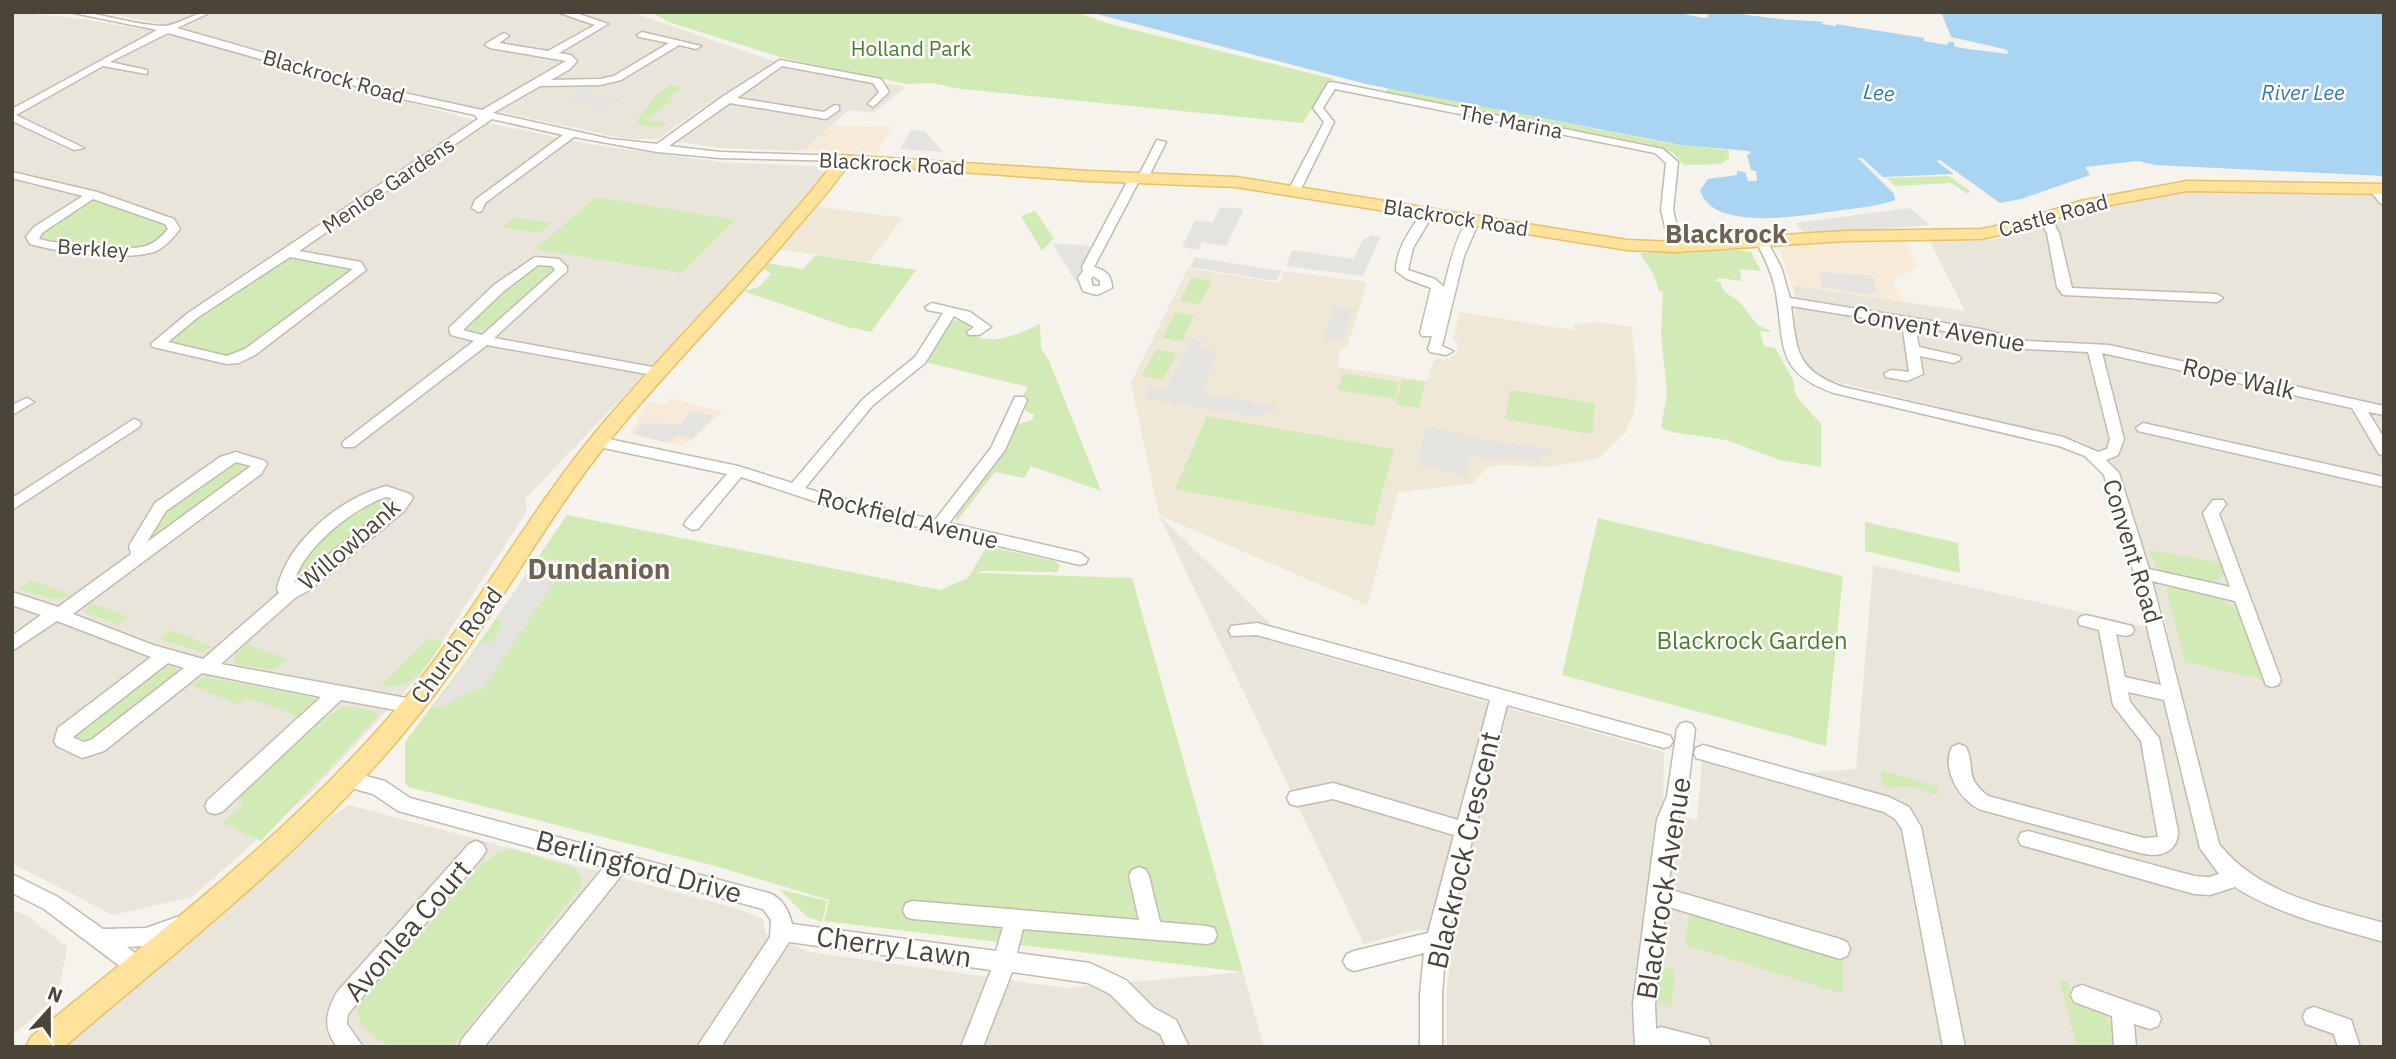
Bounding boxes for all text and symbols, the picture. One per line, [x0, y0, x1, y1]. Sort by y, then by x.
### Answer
park label: Holland Park [851, 34, 971, 62]
street label: Blackrock Road [260, 42, 408, 110]
water label: Lee [1862, 77, 1896, 107]
water label: River Lee [2261, 78, 2345, 106]
street label: The Marina [1457, 97, 1565, 145]
street label: Menloe Gardens [316, 130, 460, 240]
street label: Blackrock Road [818, 145, 966, 181]
street label: Castle Road [1995, 187, 2111, 243]
street label: Blackrock Road [1381, 192, 1531, 242]
district label: Blackrock [1665, 216, 1787, 250]
street label: Berkley [56, 232, 130, 265]
street label: Convent Avenue [1850, 297, 2028, 359]
street label: Rope Walk [2180, 350, 2299, 407]
street label: Convent Road [2096, 475, 2170, 627]
street label: Rockfield Avenue [814, 480, 1002, 556]
street label: Willowbank [291, 491, 407, 597]
district label: Dundanion [527, 550, 671, 587]
street label: Church Road [403, 580, 509, 710]
park label: Blackrock Garden [1656, 624, 1848, 656]
street label: Blackrock Crescent [1418, 728, 1508, 972]
street label: Blackrock Avenue [1627, 774, 1699, 1002]
street label: Berlingford Drive [532, 821, 746, 911]
street label: Avonlea Court [335, 851, 479, 1009]
street label: Cherry Lawn [814, 917, 974, 975]
north arrow [14, 975, 84, 1045]
text: N [44, 980, 66, 1008]

